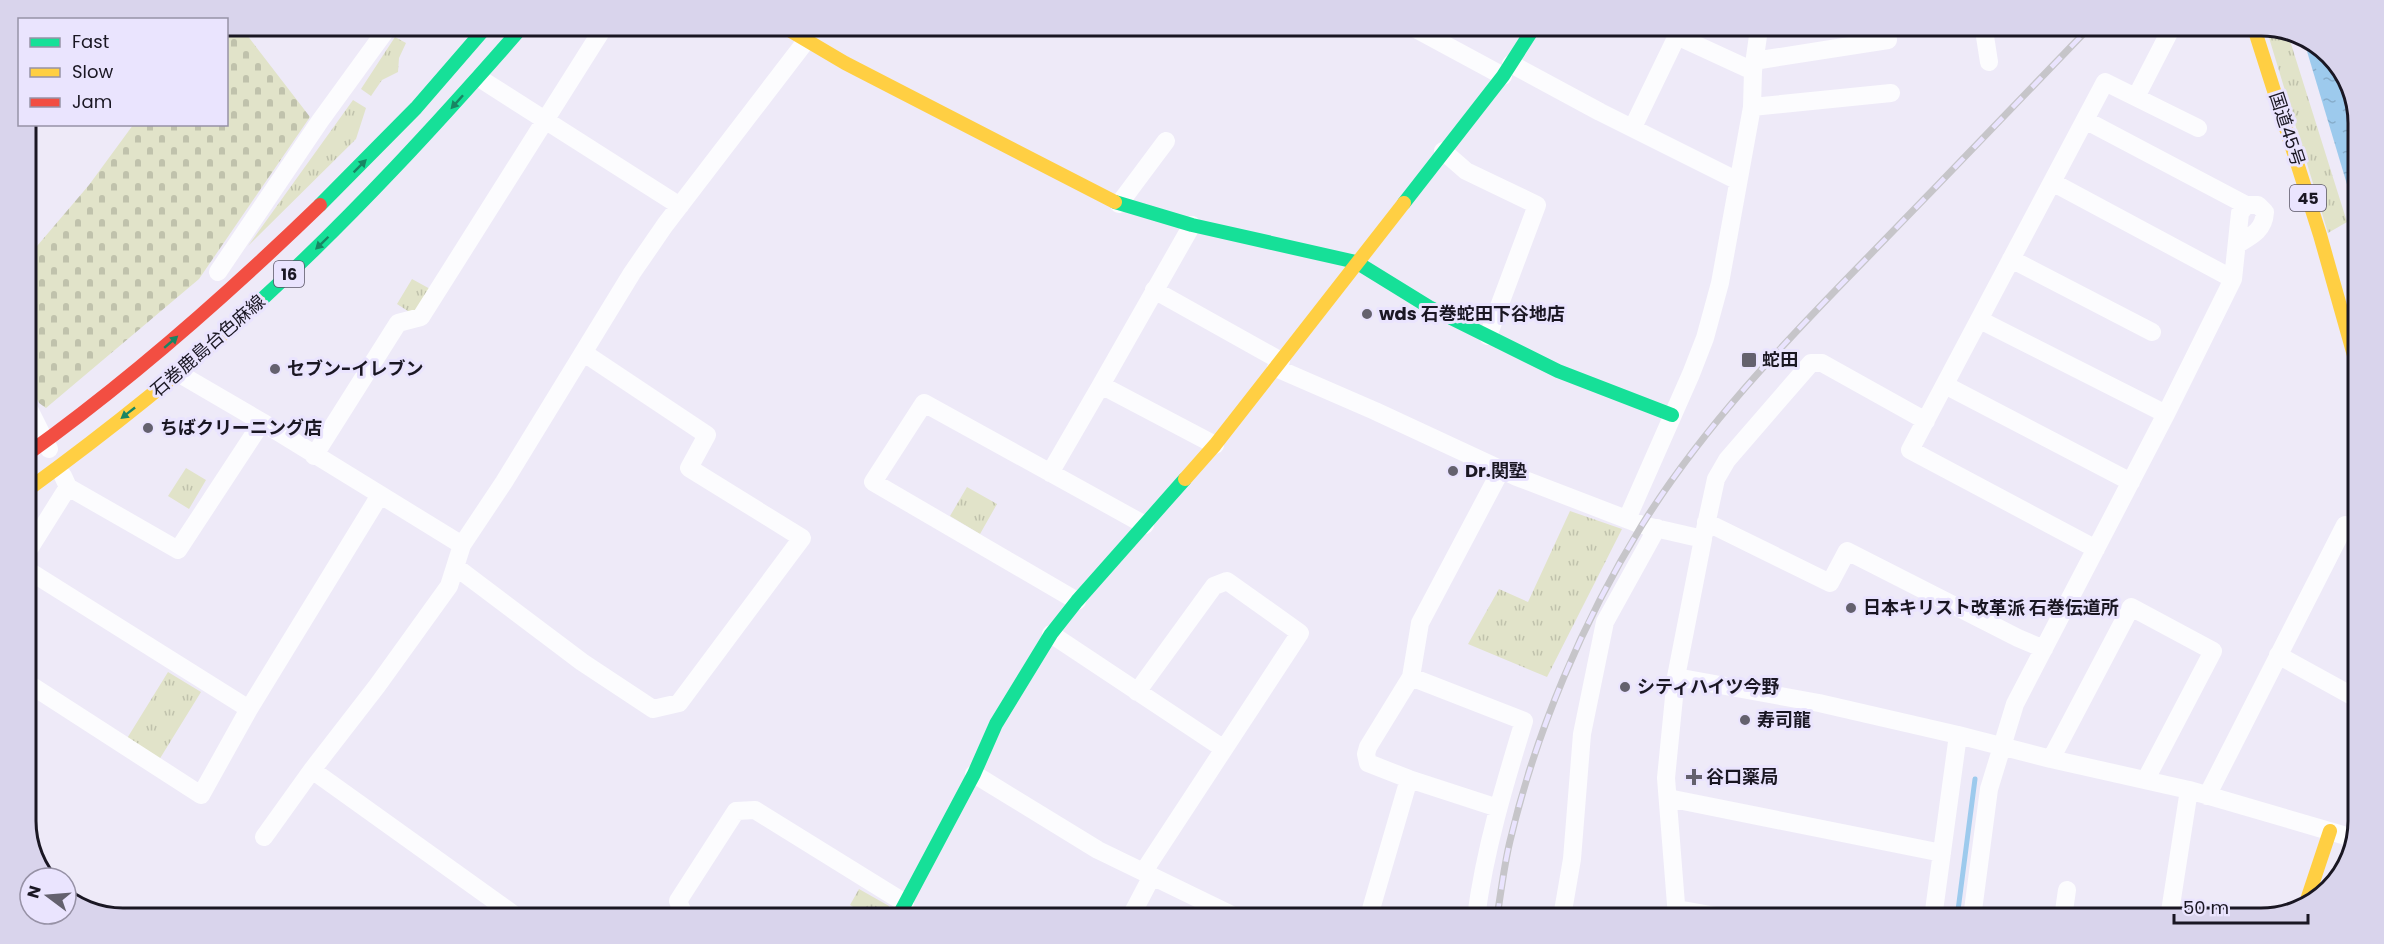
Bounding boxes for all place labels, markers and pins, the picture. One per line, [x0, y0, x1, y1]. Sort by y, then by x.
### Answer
place label: wds 石巻蛇田下谷地店 [1379, 301, 1565, 326]
marker: wds 石巻蛇田下谷地店 [1360, 307, 1374, 321]
place label: 蛇田 [1762, 347, 1798, 372]
marker: 蛇田 [1740, 351, 1758, 369]
place label: セブン-イレブン [287, 356, 423, 381]
marker: セブン-イレブン [268, 362, 282, 376]
place label: ちばクリーニング店 [160, 415, 322, 440]
marker: ちばクリーニング店 [141, 421, 155, 435]
place label: Dr.関塾 [1465, 458, 1527, 483]
marker: Dr.関塾 [1446, 464, 1460, 478]
place label: 日本キリスト改革派 石巻伝道所 [1863, 595, 2119, 620]
marker: 日本キリスト改革派 石巻伝道所 [1844, 601, 1858, 615]
place label: シティハイツ今野 [1637, 674, 1780, 699]
marker: シティハイツ今野 [1618, 680, 1632, 694]
place label: 寿司龍 [1757, 707, 1811, 732]
marker: 寿司龍 [1738, 713, 1752, 727]
place label: 谷口薬局 [1706, 764, 1778, 789]
marker: 谷口薬局 [1687, 770, 1701, 784]

